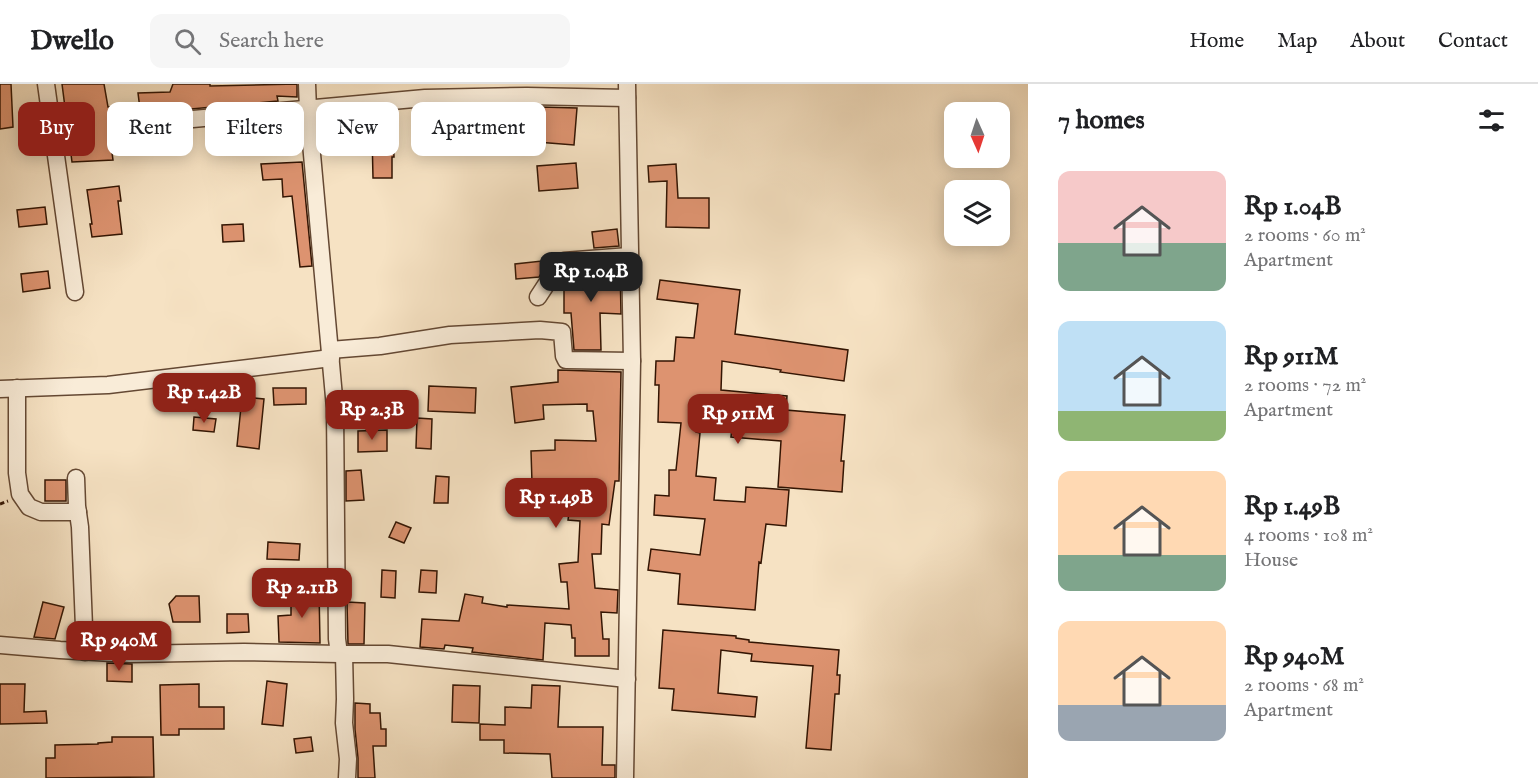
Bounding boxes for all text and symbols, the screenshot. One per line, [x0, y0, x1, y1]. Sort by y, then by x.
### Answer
search box [150, 14, 570, 68]
text: Dwello [30, 24, 114, 59]
icon: search [171, 25, 204, 58]
text: Search here [219, 27, 324, 55]
text: Home [1189, 28, 1244, 55]
text: Map [1277, 28, 1317, 55]
text: About [1350, 28, 1405, 55]
text: Contact [1438, 28, 1508, 55]
chip: Buy [18, 102, 95, 156]
chip: Rent [107, 102, 193, 156]
chip: Filters [205, 102, 304, 156]
chip: New [316, 102, 399, 156]
chip: Apartment [411, 102, 546, 156]
north arrow [944, 102, 1010, 168]
map controls [944, 102, 1010, 246]
text: 7 homes [1058, 104, 1145, 137]
icon: filters [1475, 104, 1508, 137]
button: layers [944, 180, 1010, 246]
text: Rp 1.04B [1244, 190, 1341, 223]
icon: home [1106, 195, 1178, 267]
text: 2 rooms · 60 m² [1244, 223, 1366, 248]
text: Apartment [1244, 248, 1333, 273]
pin: Rp 1.04B [529, 252, 653, 303]
text: Rp 1.04B [554, 259, 628, 284]
text: Rp 911M [1244, 340, 1339, 373]
icon: home [1106, 345, 1178, 417]
pin: Rp 1.42B [142, 373, 266, 424]
text: 2 rooms · 72 m² [1244, 373, 1366, 398]
text: Rp 1.42B [167, 380, 241, 405]
pin: Rp 2.3B [317, 390, 427, 441]
pin: Rp 911M [683, 394, 793, 445]
text: Rp 2.3B [340, 397, 404, 422]
text: Apartment [1244, 398, 1333, 423]
text: Rp 911M [702, 401, 774, 426]
pin: Rp 1.49B [494, 478, 618, 529]
text: Rp 1.49B [519, 485, 593, 510]
text: Rp 1.49B [1244, 490, 1340, 523]
icon: home [1106, 495, 1178, 567]
text: 4 rooms · 108 m² [1244, 523, 1373, 548]
text: House [1244, 548, 1298, 573]
pin: Rp 2.11B [240, 568, 364, 619]
text: Rp 2.11B [266, 575, 338, 600]
pin: Rp 940M [64, 621, 174, 672]
text: Rp 940M [80, 628, 158, 653]
text: Rp 940M [1244, 640, 1345, 673]
icon: home [1106, 645, 1178, 717]
text: 2 rooms · 68 m² [1244, 673, 1364, 698]
text: Apartment [1244, 698, 1333, 723]

